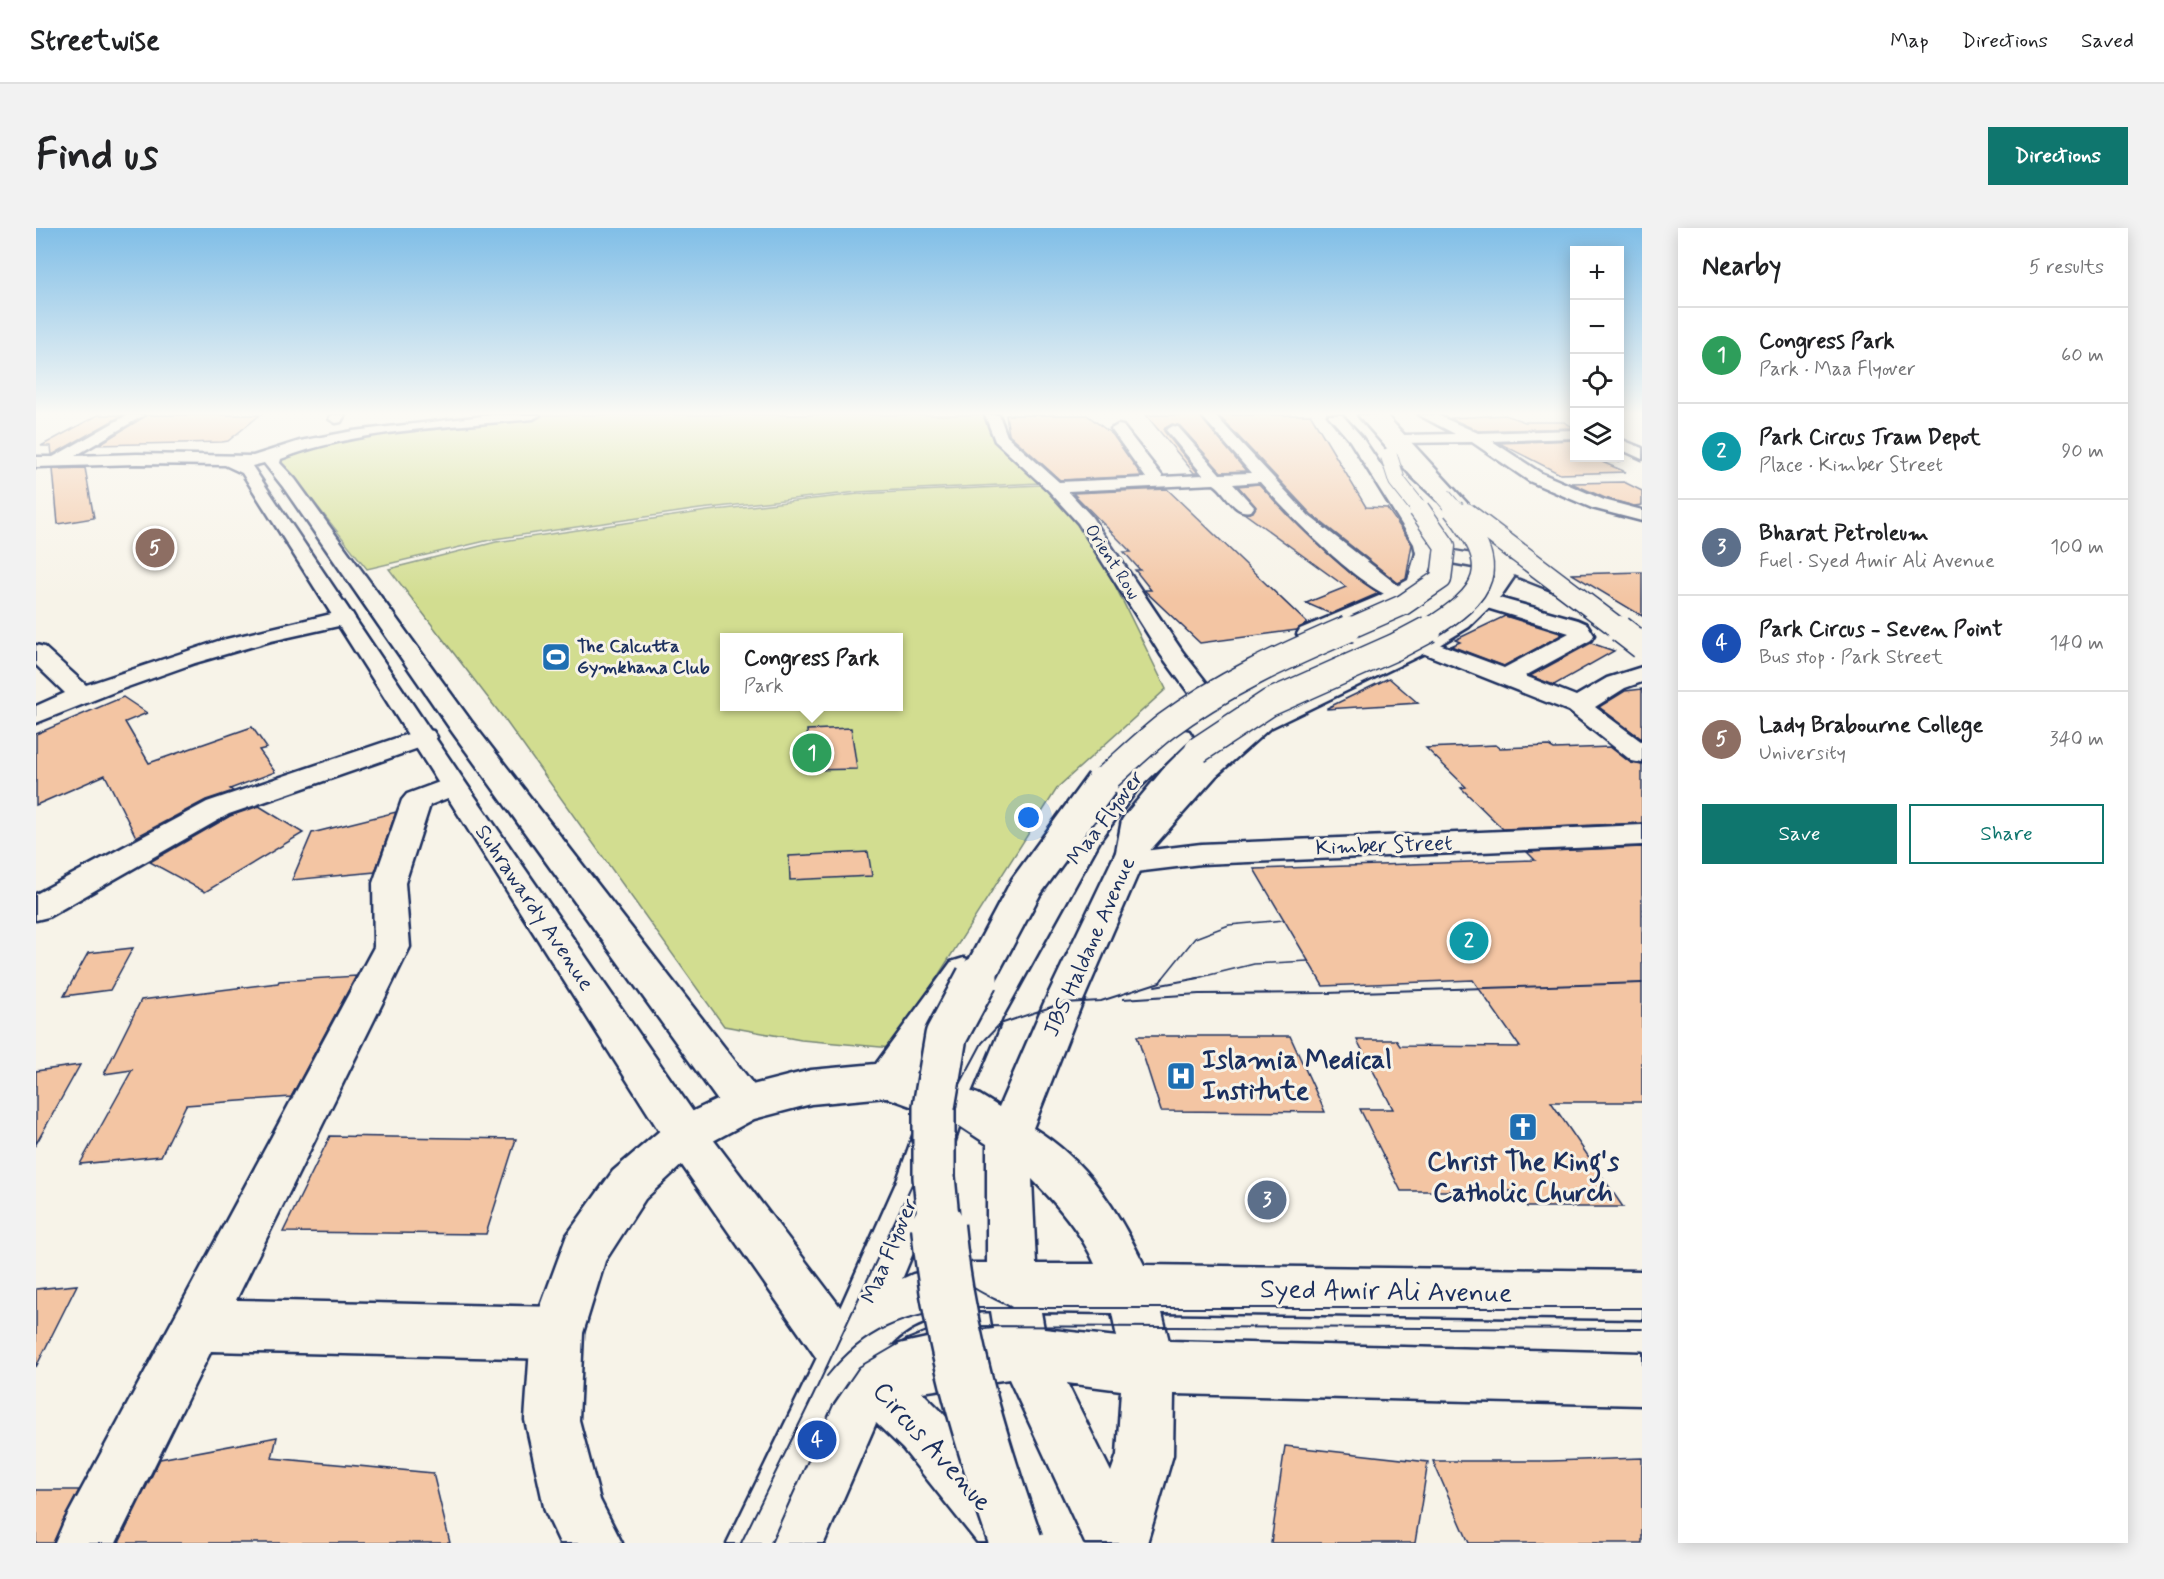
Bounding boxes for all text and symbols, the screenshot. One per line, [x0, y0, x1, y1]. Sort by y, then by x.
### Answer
text: Streetwise [30, 23, 160, 60]
text: Map [1890, 27, 1929, 55]
text: Directions [1962, 27, 2048, 55]
text: Saved [2081, 27, 2134, 55]
button: Directions [1988, 127, 2128, 185]
text: Find us [36, 129, 158, 184]
map controls [1570, 246, 1624, 462]
button: + [1570, 246, 1624, 300]
text: Nearby [1702, 250, 1781, 284]
text: 5 results [2029, 254, 2104, 281]
button: − [1570, 300, 1624, 354]
text: Congress Park [1759, 328, 1895, 356]
text: 1 [1717, 342, 1726, 369]
text: 60 m [2061, 342, 2104, 369]
button: locate [1570, 354, 1624, 408]
text: Park · Maa Flyover [1759, 356, 1916, 383]
button: layers [1570, 408, 1624, 462]
text: Park Circus Tram Depot [1759, 424, 1981, 452]
text: 2 [1717, 438, 1726, 465]
text: 90 m [2061, 438, 2104, 465]
text: Place · Kimber Street [1759, 452, 1943, 479]
street label: Orient Row [1079, 520, 1145, 604]
text: Bharat Petroleum [1759, 520, 1928, 548]
pin: 5 [136, 526, 174, 570]
text: 3 [1717, 534, 1726, 561]
text: 100 m [2050, 534, 2104, 561]
text: Fuel · Syed Amir Ali Avenue [1759, 548, 1995, 575]
text: Park Circus - Seven Point [1759, 616, 2003, 644]
text: 4 [1716, 630, 1727, 657]
text: 140 m [2050, 630, 2104, 657]
popup [720, 633, 903, 711]
place label: The Calcutta Gymkhana Club [577, 635, 710, 680]
sports icon: The Calcutta Gymkhana Club [540, 641, 572, 673]
text: Bus stop · Park Street [1759, 644, 1943, 671]
text: Congress Park [744, 645, 879, 673]
text: Park [744, 673, 784, 700]
text: Lady Brabourne College [1759, 712, 1983, 740]
text: 5 [1716, 726, 1728, 753]
text: 340 m [2049, 726, 2104, 753]
pin: 1 [792, 730, 832, 776]
text: University [1759, 740, 1846, 767]
street label: Maa Flyover [1061, 765, 1151, 871]
your location [1014, 803, 1043, 832]
button: Save [1702, 804, 1897, 864]
button: Share [1909, 804, 2104, 864]
street label: Suhrawardy Avenue [468, 820, 600, 997]
street label: Kimber Street [1315, 830, 1453, 862]
street label: JBS Haldane Avenue [1038, 853, 1142, 1041]
pin: 2 [1450, 918, 1488, 964]
place label: Islamia Medical Institute [1202, 1043, 1392, 1109]
hospital icon: Islamia Medical Institute [1165, 1060, 1197, 1092]
church icon: Christ The King's Catholic Church [1507, 1111, 1539, 1143]
place label: Christ The King's Catholic Church [1427, 1145, 1619, 1211]
pin: 3 [1248, 1178, 1286, 1222]
street label: Maa Flyover [855, 1194, 925, 1308]
street label: Syed Amir Ali Avenue [1259, 1272, 1513, 1312]
street label: Circus Avenue [864, 1375, 1000, 1519]
pin: 4 [798, 1418, 836, 1462]

